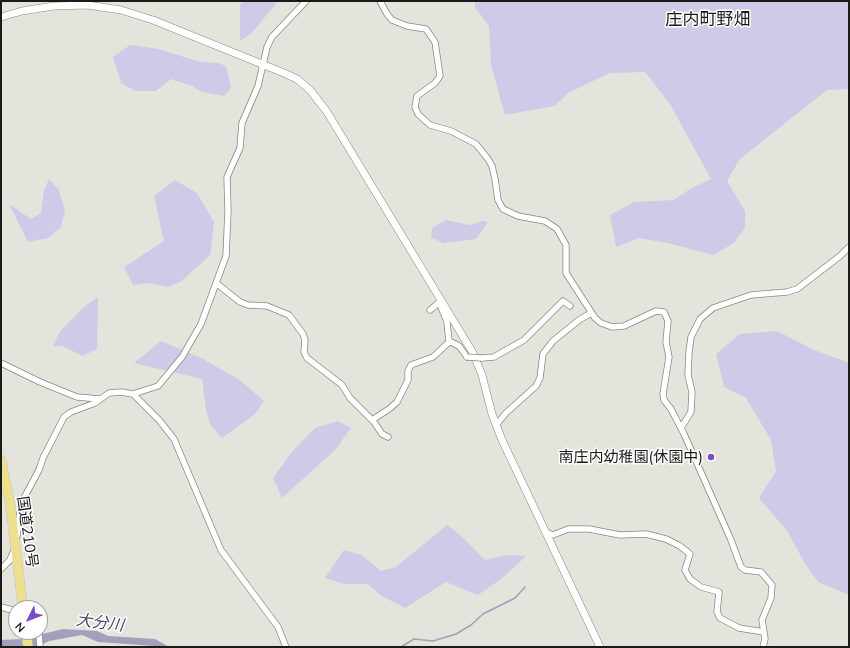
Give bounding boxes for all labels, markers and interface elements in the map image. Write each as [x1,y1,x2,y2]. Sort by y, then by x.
district label: 庄内町野畑 [666,10,750,30]
place label: 南庄内幼稚園(休園中) [558,448,703,466]
marker: 南庄内幼稚園(休園中) [706,452,716,462]
street label: 国道210号 [13,495,41,569]
north arrow [8,600,48,640]
water label: 大分川 [75,611,125,635]
text: N [12,620,28,635]

